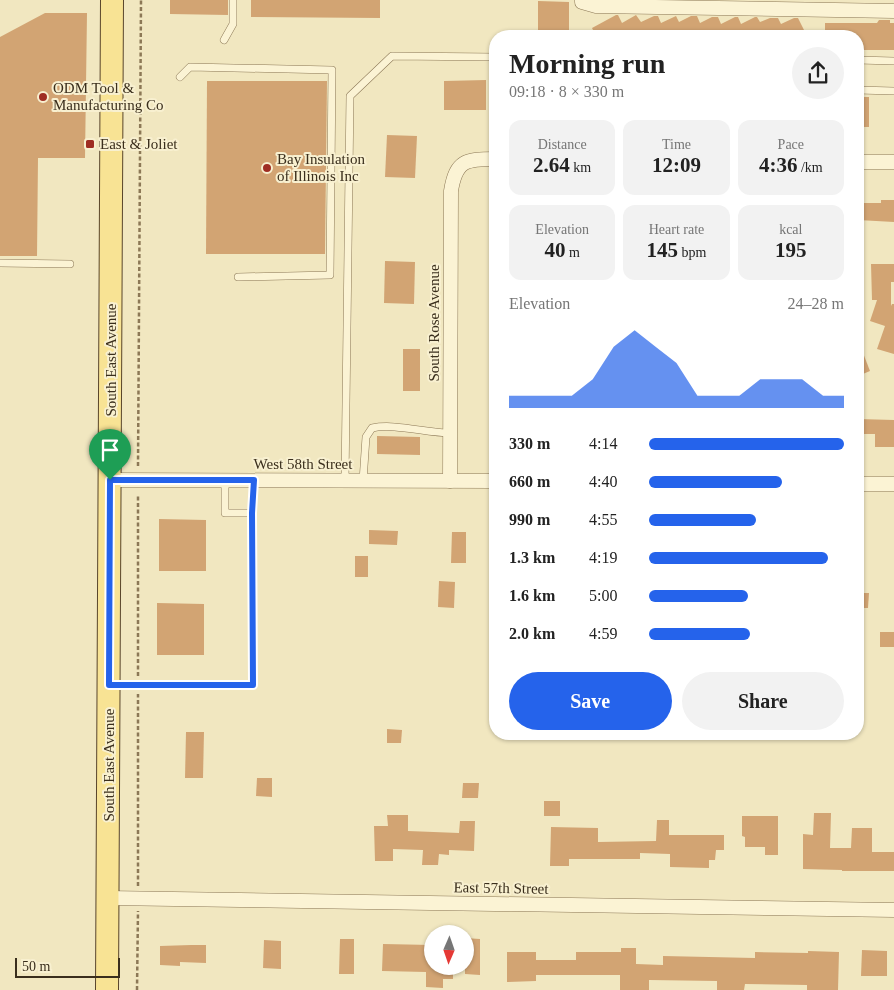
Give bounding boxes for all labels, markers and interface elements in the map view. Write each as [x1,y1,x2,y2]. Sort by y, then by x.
button: share [792,47,844,99]
text: Morning run [509,48,665,79]
place label: ODM Tool & Manufacturing Co [53,80,163,113]
text: 09:18 · 8 × 330 m [509,83,624,100]
marker: ODM Tool & Manufacturing Co [37,91,49,103]
place label: East & Joliet [100,136,178,152]
text: Distance [538,137,587,152]
text: Time [662,137,691,152]
text: Pace [778,137,804,152]
marker: East & Joliet [84,138,96,150]
place label: Bay Insulation of Illinois Inc [277,151,365,184]
text: 2.64 [533,153,570,177]
text: 12:09 [652,153,701,177]
text: 4:36 [759,153,797,177]
text: km [570,160,591,175]
text: /km [797,160,823,175]
marker: Bay Insulation of Illinois Inc [261,162,273,174]
text: Elevation [535,222,589,237]
text: Heart rate [649,222,704,237]
text: kcal [779,222,802,237]
text: 40 [544,238,565,262]
text: 145 [647,238,678,262]
text: 195 [775,238,807,262]
text: m [565,245,580,260]
text: bpm [678,245,706,260]
street label: South Rose Avenue [426,264,442,382]
text: Elevation [509,295,570,312]
text: 24–28 m [788,295,844,312]
street label: South East Avenue [103,303,119,417]
pin [89,429,131,480]
text: 330 m [509,435,550,452]
text: 4:14 [589,435,617,452]
icon: arrive [96,436,124,464]
street label: West 58th Street [254,456,353,472]
text: 660 m [509,473,550,490]
text: 4:40 [589,473,617,490]
text: 990 m [509,511,550,528]
text: 4:55 [589,511,617,528]
text: 1.3 km [509,549,555,566]
text: 4:19 [589,549,617,566]
text: 1.6 km [509,587,555,604]
text: 5:00 [589,587,617,604]
text: 2.0 km [509,625,555,642]
text: 4:59 [589,625,617,642]
button: Save [509,672,672,730]
button: Share [682,672,844,730]
street label: South East Avenue [101,708,117,822]
street label: East 57th Street [453,879,549,897]
north arrow [424,925,474,975]
map controls [424,925,474,975]
scale bar [15,955,120,978]
text: 50 m [22,959,50,974]

